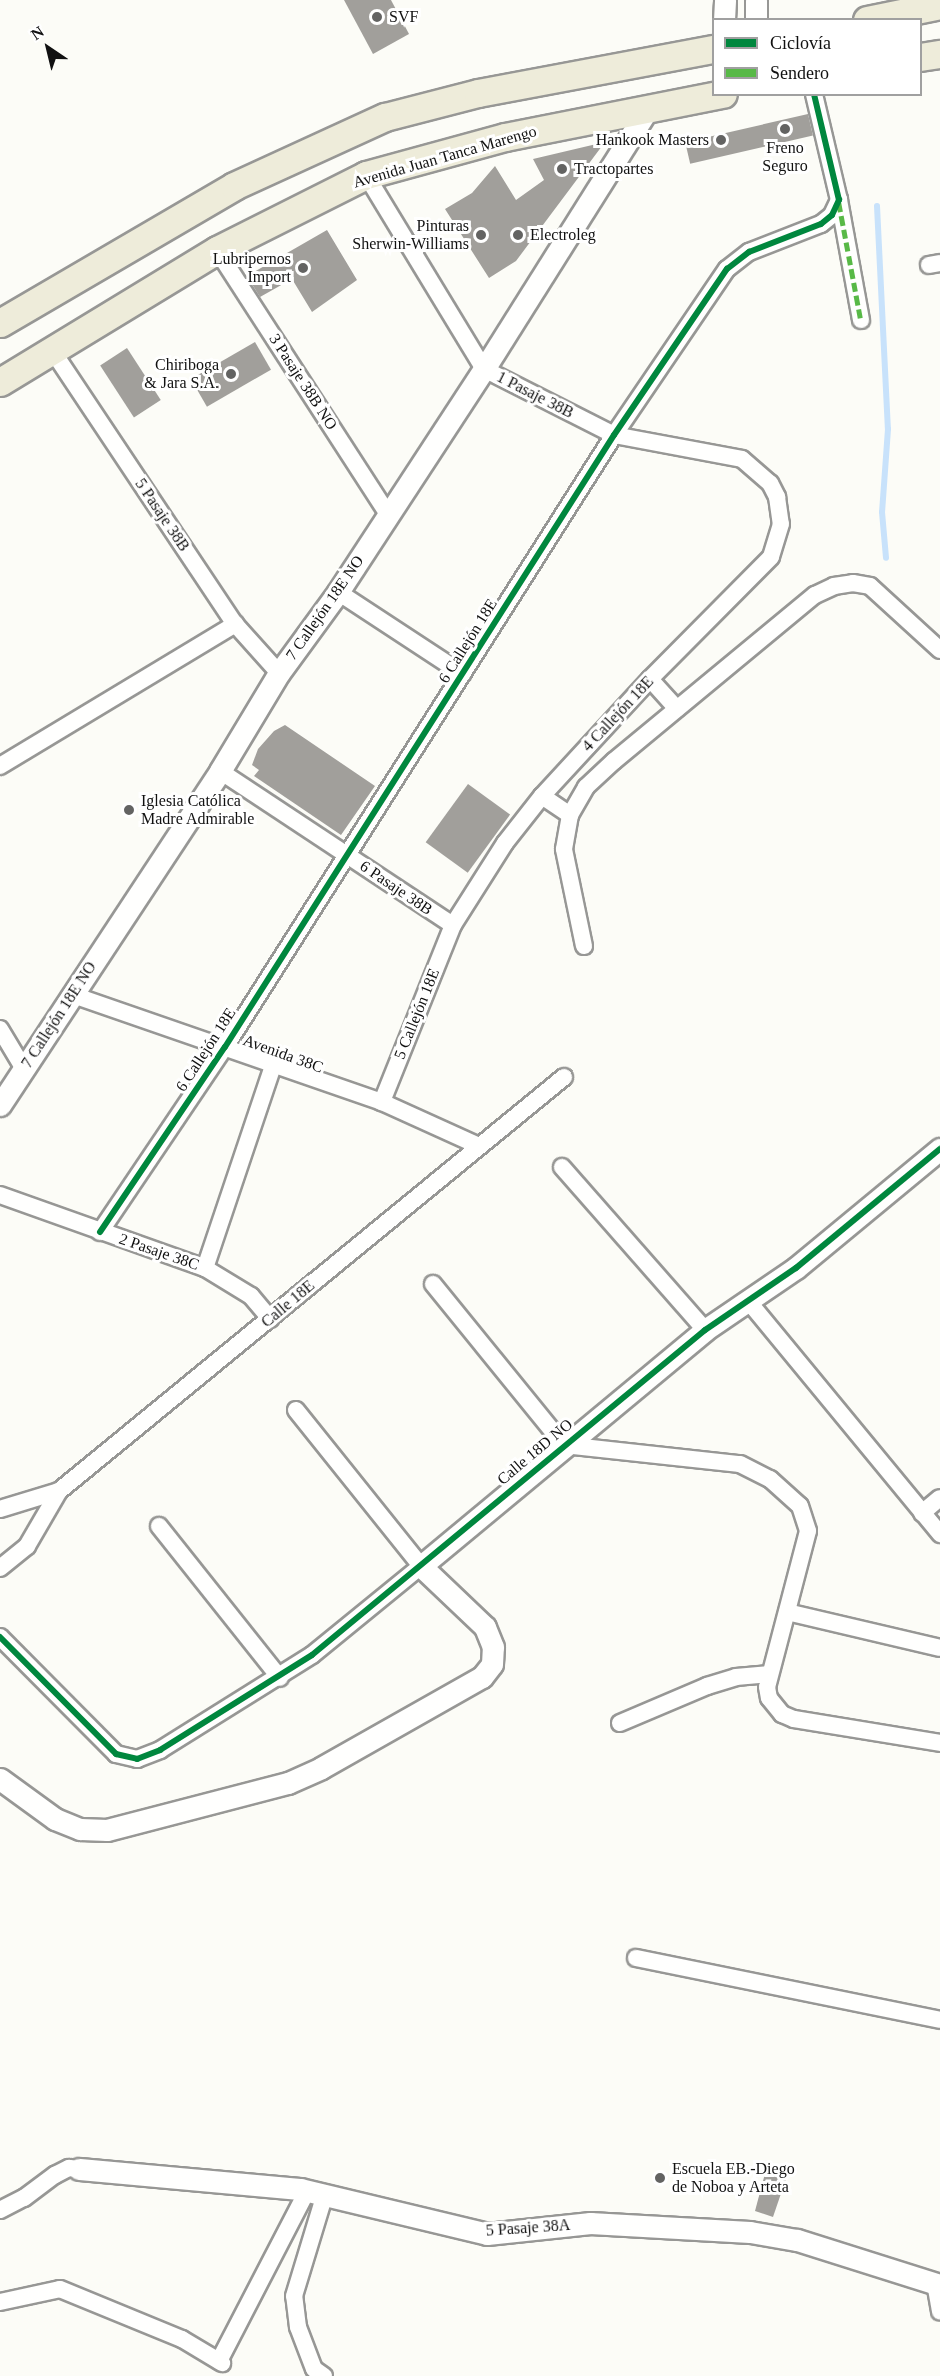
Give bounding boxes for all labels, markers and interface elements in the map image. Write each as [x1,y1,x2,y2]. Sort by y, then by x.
place label: SVF [389,7,418,27]
marker: SVF [370,10,384,24]
north arrow [18,18,78,78]
legend [712,18,922,96]
text: N [28,23,47,43]
text: Ciclovía [770,33,831,53]
text: Sendero [770,63,829,83]
street label: Avenida Juan Tanca Marengo [351,122,539,192]
marker: Freno Seguro [778,122,792,136]
place label: Hankook Masters [596,130,709,150]
marker: Hankook Masters [714,133,728,147]
place label: Freno Seguro [762,138,808,176]
place label: Tractopartes [574,159,653,179]
marker: Tractopartes [555,162,569,176]
place label: Pinturas Sherwin-Williams [352,216,469,254]
place label: Electroleg [530,225,596,245]
marker: Pinturas Sherwin-Williams [474,228,488,242]
marker: Electroleg [511,228,525,242]
place label: Lubripernos Import [213,249,291,287]
marker: Lubripernos Import [296,261,310,275]
street label: 3 Pasaje 38B NO [265,330,341,434]
place label: Chiriboga & Jara S.A. [144,355,219,393]
marker: Chiriboga & Jara S.A. [224,367,238,381]
street label: 1 Pasaje 38B [493,367,577,423]
street label: 5 Pasaje 38B [131,475,193,555]
street label: 7 Callejón 18E NO [282,552,368,664]
street label: 6 Callejón 18E [434,595,502,687]
street label: 4 Callejón 18E [578,672,658,756]
place label: Iglesia Católica Madre Admirable [141,791,255,829]
marker: Iglesia Católica Madre Admirable [122,803,136,817]
street label: 6 Pasaje 38B [356,857,436,919]
street label: 7 Callejón 18E NO [17,958,101,1072]
street label: 5 Callejón 18E [390,966,444,1062]
street label: 6 Callejón 18E [172,1005,240,1095]
street label: Avenida 38C [240,1031,326,1077]
street label: 2 Pasaje 38C [116,1229,202,1275]
street label: Calle 18E [257,1276,319,1332]
street label: Calle 18D NO [493,1415,577,1489]
place label: Escuela EB.-Diego de Noboa y Arteta [672,2159,795,2197]
marker: Escuela EB.-Diego de Noboa y Arteta [653,2171,667,2185]
street label: 5 Pasaje 38A [485,2215,571,2241]

